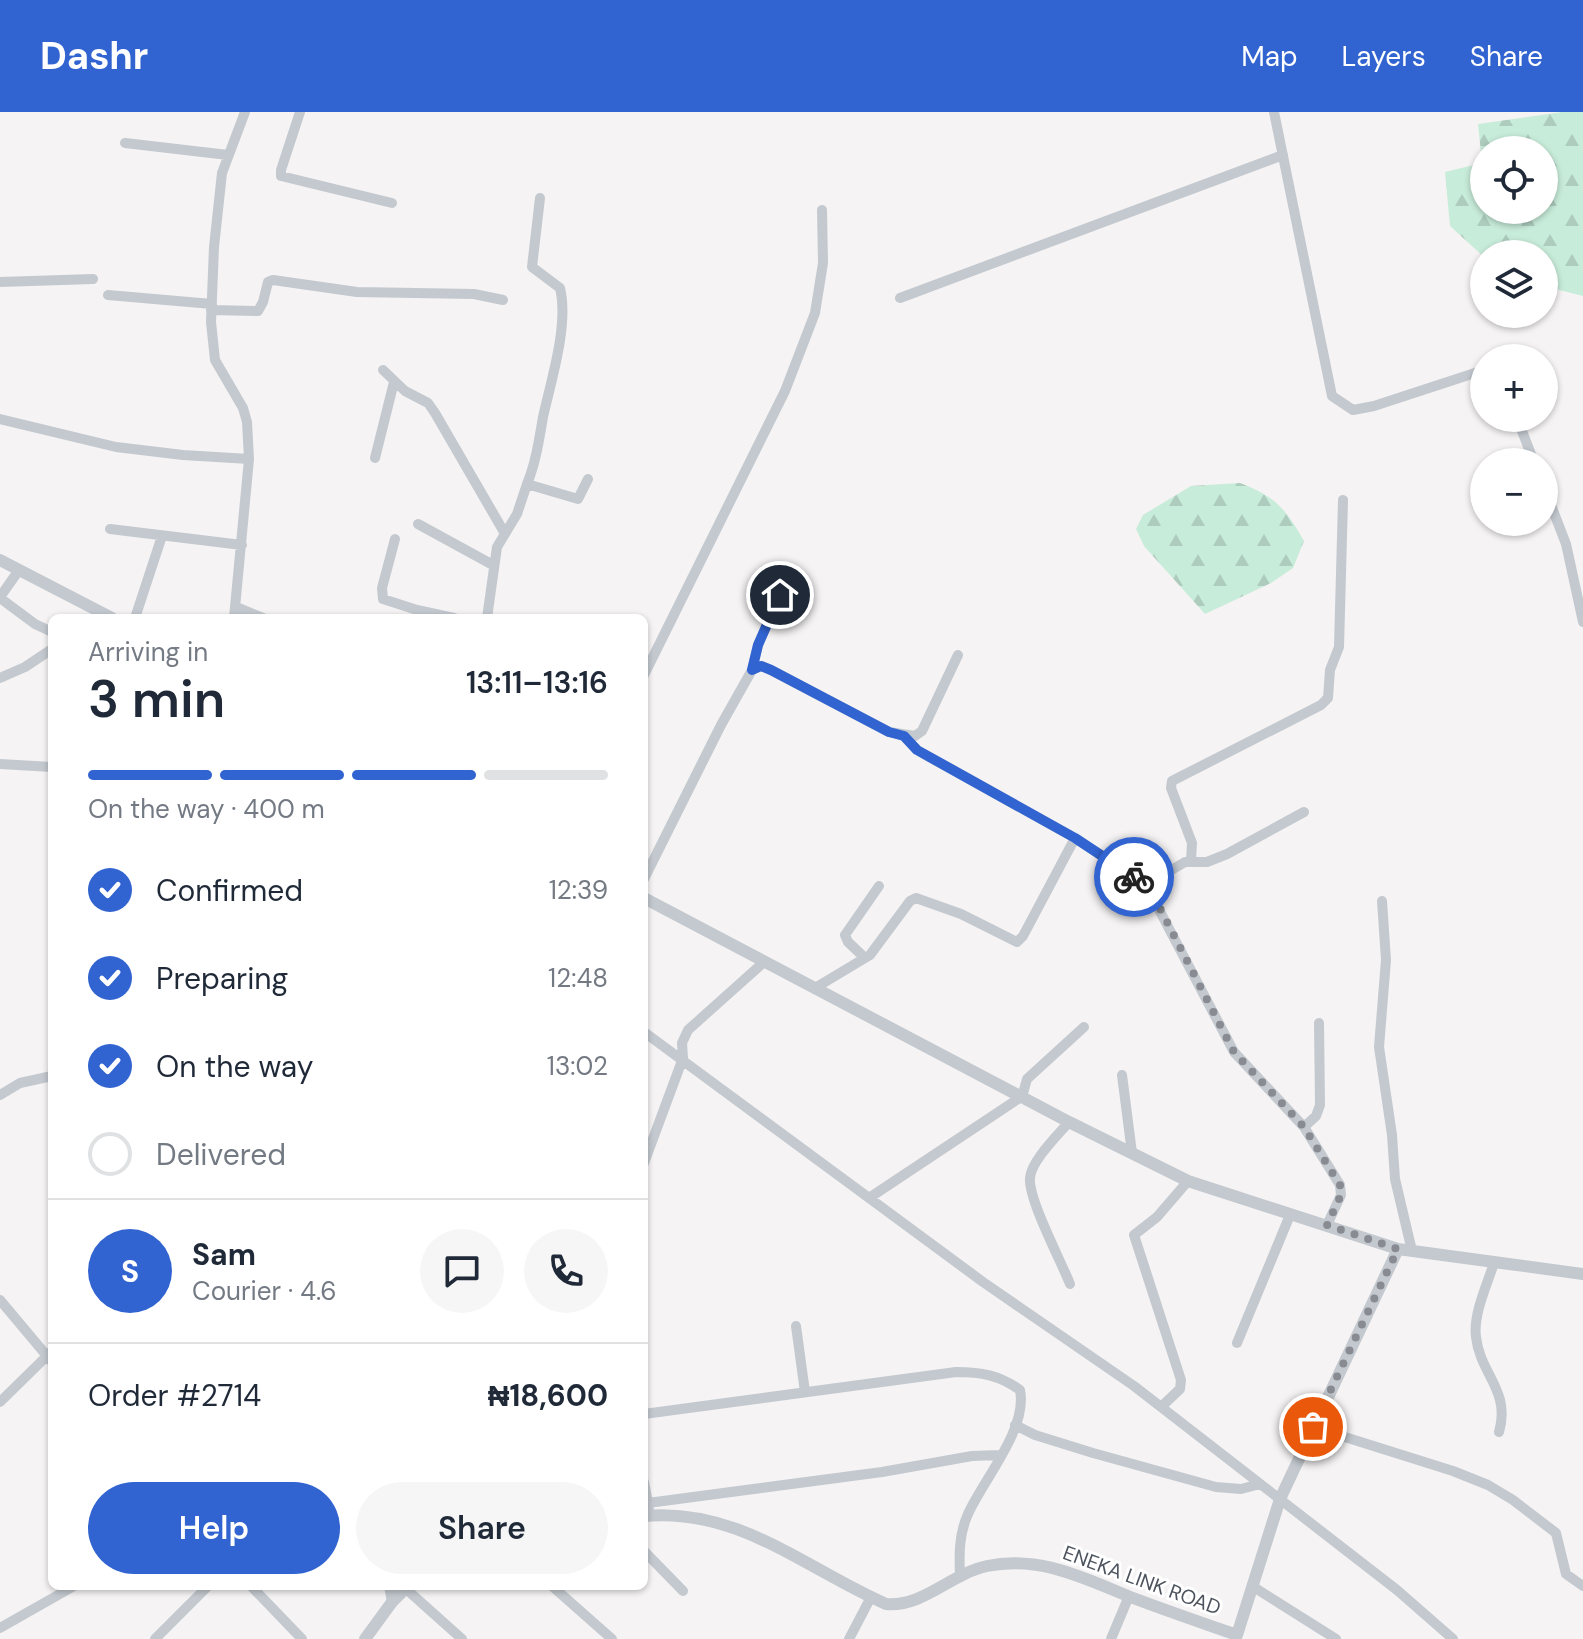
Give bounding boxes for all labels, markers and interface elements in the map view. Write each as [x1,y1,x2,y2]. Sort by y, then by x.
text: Dashr [40,31,148,81]
text: Map [1241,38,1298,75]
text: Layers [1342,38,1426,75]
text: Share [1470,38,1543,75]
map controls [1470,136,1558,536]
button: locate [1470,136,1558,224]
button: layers [1470,240,1558,328]
button: + [1470,344,1558,432]
button: − [1470,448,1558,536]
pin [746,561,814,629]
icon: home [758,573,802,617]
text: Arriving in [88,635,208,669]
text: 13:11–13:16 [466,663,608,702]
text: 3 min [88,665,225,733]
text: On the way · 400 m [88,792,325,826]
courier [1094,837,1174,917]
icon: bike [1112,855,1156,899]
icon: check [88,868,132,912]
text: Confirmed [156,871,303,910]
text: 12:39 [549,873,608,907]
icon: check [88,956,132,1000]
text: Preparing [156,959,288,998]
text: 12:48 [548,961,608,995]
icon: check [88,1044,132,1088]
text: On the way [156,1047,313,1086]
text: 13:02 [547,1049,608,1083]
text: Delivered [156,1135,286,1174]
button: chat [420,1229,504,1313]
button: phone [524,1229,608,1313]
text: Sam [192,1235,256,1274]
text: S [121,1252,139,1291]
text: Courier · 4.6 [192,1274,337,1308]
text: Order #2714 [88,1376,261,1415]
text: ₦18,600 [488,1376,608,1415]
pin [1279,1393,1347,1461]
icon: bag [1291,1405,1335,1449]
button: Help [88,1482,340,1574]
button: Share [356,1482,608,1574]
street label: ENEKA LINK ROAD [1059,1539,1225,1621]

